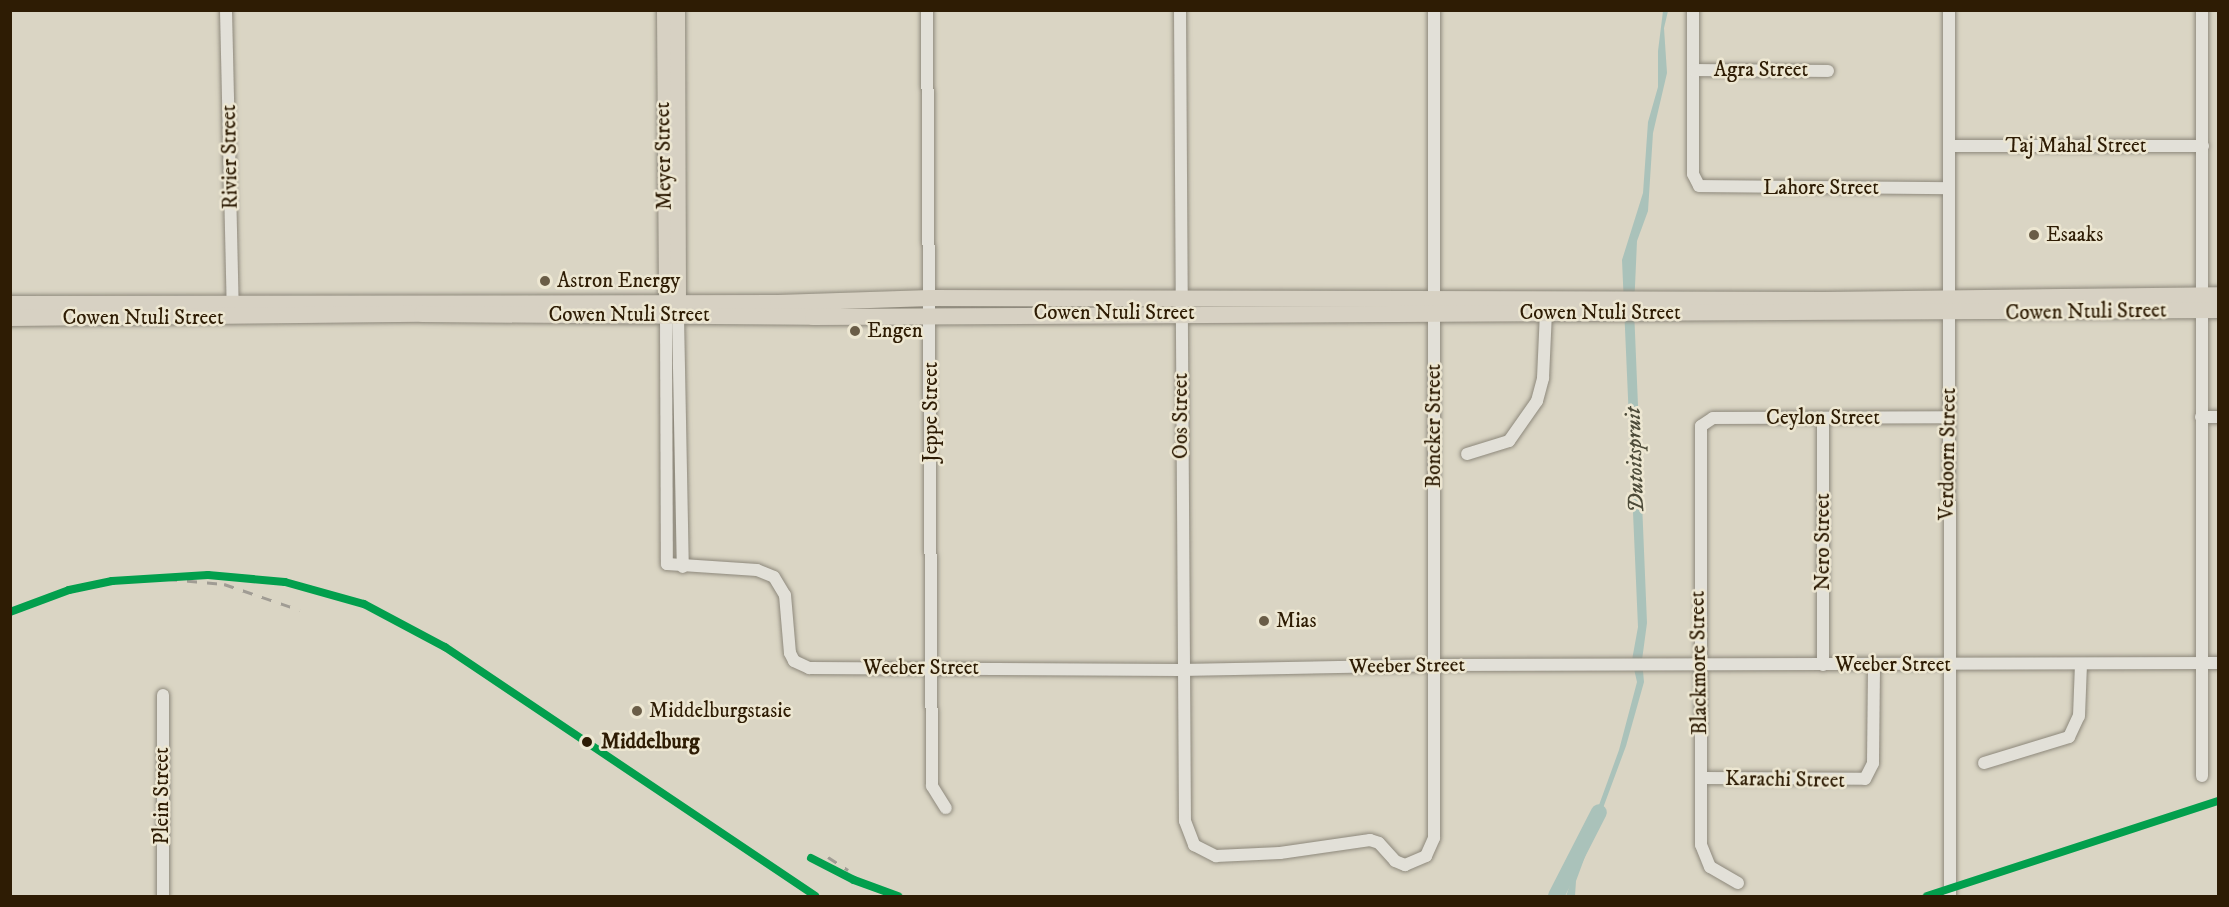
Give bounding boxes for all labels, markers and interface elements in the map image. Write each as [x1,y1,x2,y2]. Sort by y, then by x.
street label: Agra Street [1714,57,1808,83]
street label: Meyer Street [650,102,678,210]
street label: Rivier Street [216,104,244,210]
street label: Taj Mahal Street [2005,133,2147,159]
street label: Lahore Street [1763,175,1879,201]
place label: Esaaks [2046,222,2103,248]
marker: Esaaks [2027,228,2041,242]
place label: Astron Energy [557,268,680,294]
marker: Astron Energy [538,274,552,288]
street label: Cowen Ntuli Street [2005,298,2167,326]
street label: Cowen Ntuli Street [1033,300,1195,326]
street label: Cowen Ntuli Street [1519,300,1681,326]
street label: Cowen Ntuli Street [548,302,710,328]
street label: Cowen Ntuli Street [62,305,224,331]
place label: Engen [867,318,923,344]
marker: Engen [848,324,862,338]
street label: Jeppe Street [918,362,944,462]
street label: Boncker Street [1421,364,1447,488]
street label: Oos Street [1168,373,1194,459]
street label: Verdoorn Street [1934,388,1962,520]
street label: Ceylon Street [1766,405,1880,431]
water label: Dutoitspruit [1620,407,1650,513]
street label: Nero Street [1810,493,1836,591]
street label: Blackmore Street [1685,591,1713,735]
place label: Mias [1276,608,1317,634]
marker: Mias [1257,614,1271,628]
street label: Weeber Street [1349,652,1465,680]
street label: Weeber Street [1835,652,1951,678]
street label: Weeber Street [863,655,979,681]
place label: Middelburgstasie [649,698,791,724]
marker: Middelburgstasie [630,704,644,718]
place label: Middelburg [601,729,700,755]
marker: Middelburg [578,733,596,751]
street label: Plein Street [149,747,175,845]
street label: Karachi Street [1725,766,1845,794]

